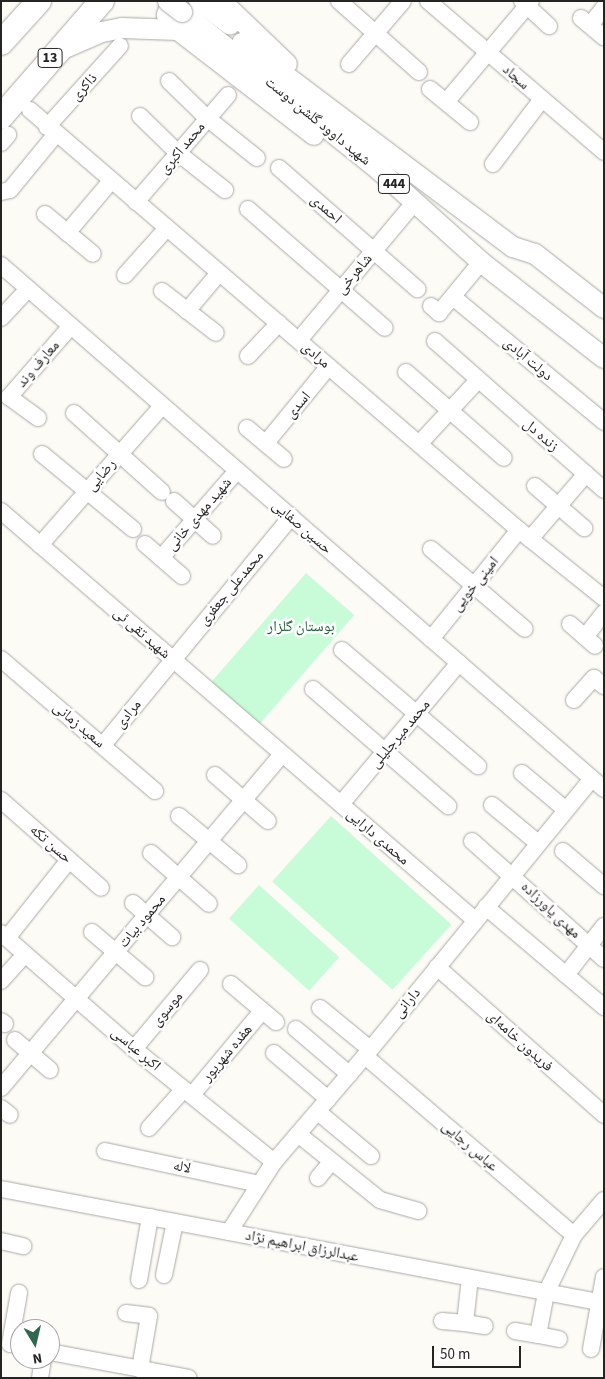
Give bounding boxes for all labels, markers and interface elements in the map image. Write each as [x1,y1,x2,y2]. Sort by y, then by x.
road number: 13 [38,46,62,70]
street label: سجاد [499,60,533,94]
street label: ذاکری [67,69,101,105]
street label: شهید داوود گلشن دوست [261,73,375,169]
street label: محمد اکبری [155,118,209,178]
road number: 444 [378,172,410,195]
street label: احمدی [307,191,345,227]
street label: شاهرخی [332,250,376,298]
street label: دولت آبادی [500,333,556,385]
street label: معارف وند [13,337,63,391]
street label: مرادی [298,338,334,372]
street label: اسدی [282,388,314,422]
street label: زنده دل [520,415,562,455]
street label: رضایی [82,455,120,495]
street label: شهید مهدی خانی [162,474,236,554]
street label: حسین صفایی [268,496,336,558]
street label: محمدعلی جعفری [195,547,267,629]
street label: امینی خویی [447,553,503,615]
street label: شهید تقی ئی [110,603,174,663]
park label: بوستان گلزار [267,618,335,636]
street label: مرادی [111,696,145,732]
street label: محمد میرجلیلی [366,696,434,772]
street label: سعید زمانی [49,698,109,752]
street label: محمدی دارایی [343,805,413,869]
street label: حسن تکه [26,821,76,867]
street label: مهدی یاورزاده [517,878,585,942]
street label: محمود بیات [114,891,170,951]
street label: دارانی [389,984,425,1022]
street label: موسوی [147,988,187,1030]
street label: فریدون خامه‌ای [483,1006,557,1076]
street label: هفده شهریور [198,1021,256,1085]
street label: اکبر عباسی [108,1023,164,1075]
street label: عباس رجایی [438,1117,502,1175]
street label: لاله [171,1156,193,1178]
street label: عبدالرزاق ابراهیم نژاد [244,1226,360,1266]
north arrow [10,1319,60,1369]
scale bar [435,1336,524,1368]
text: 50 m [440,1344,470,1365]
text: N [31,1347,43,1368]

